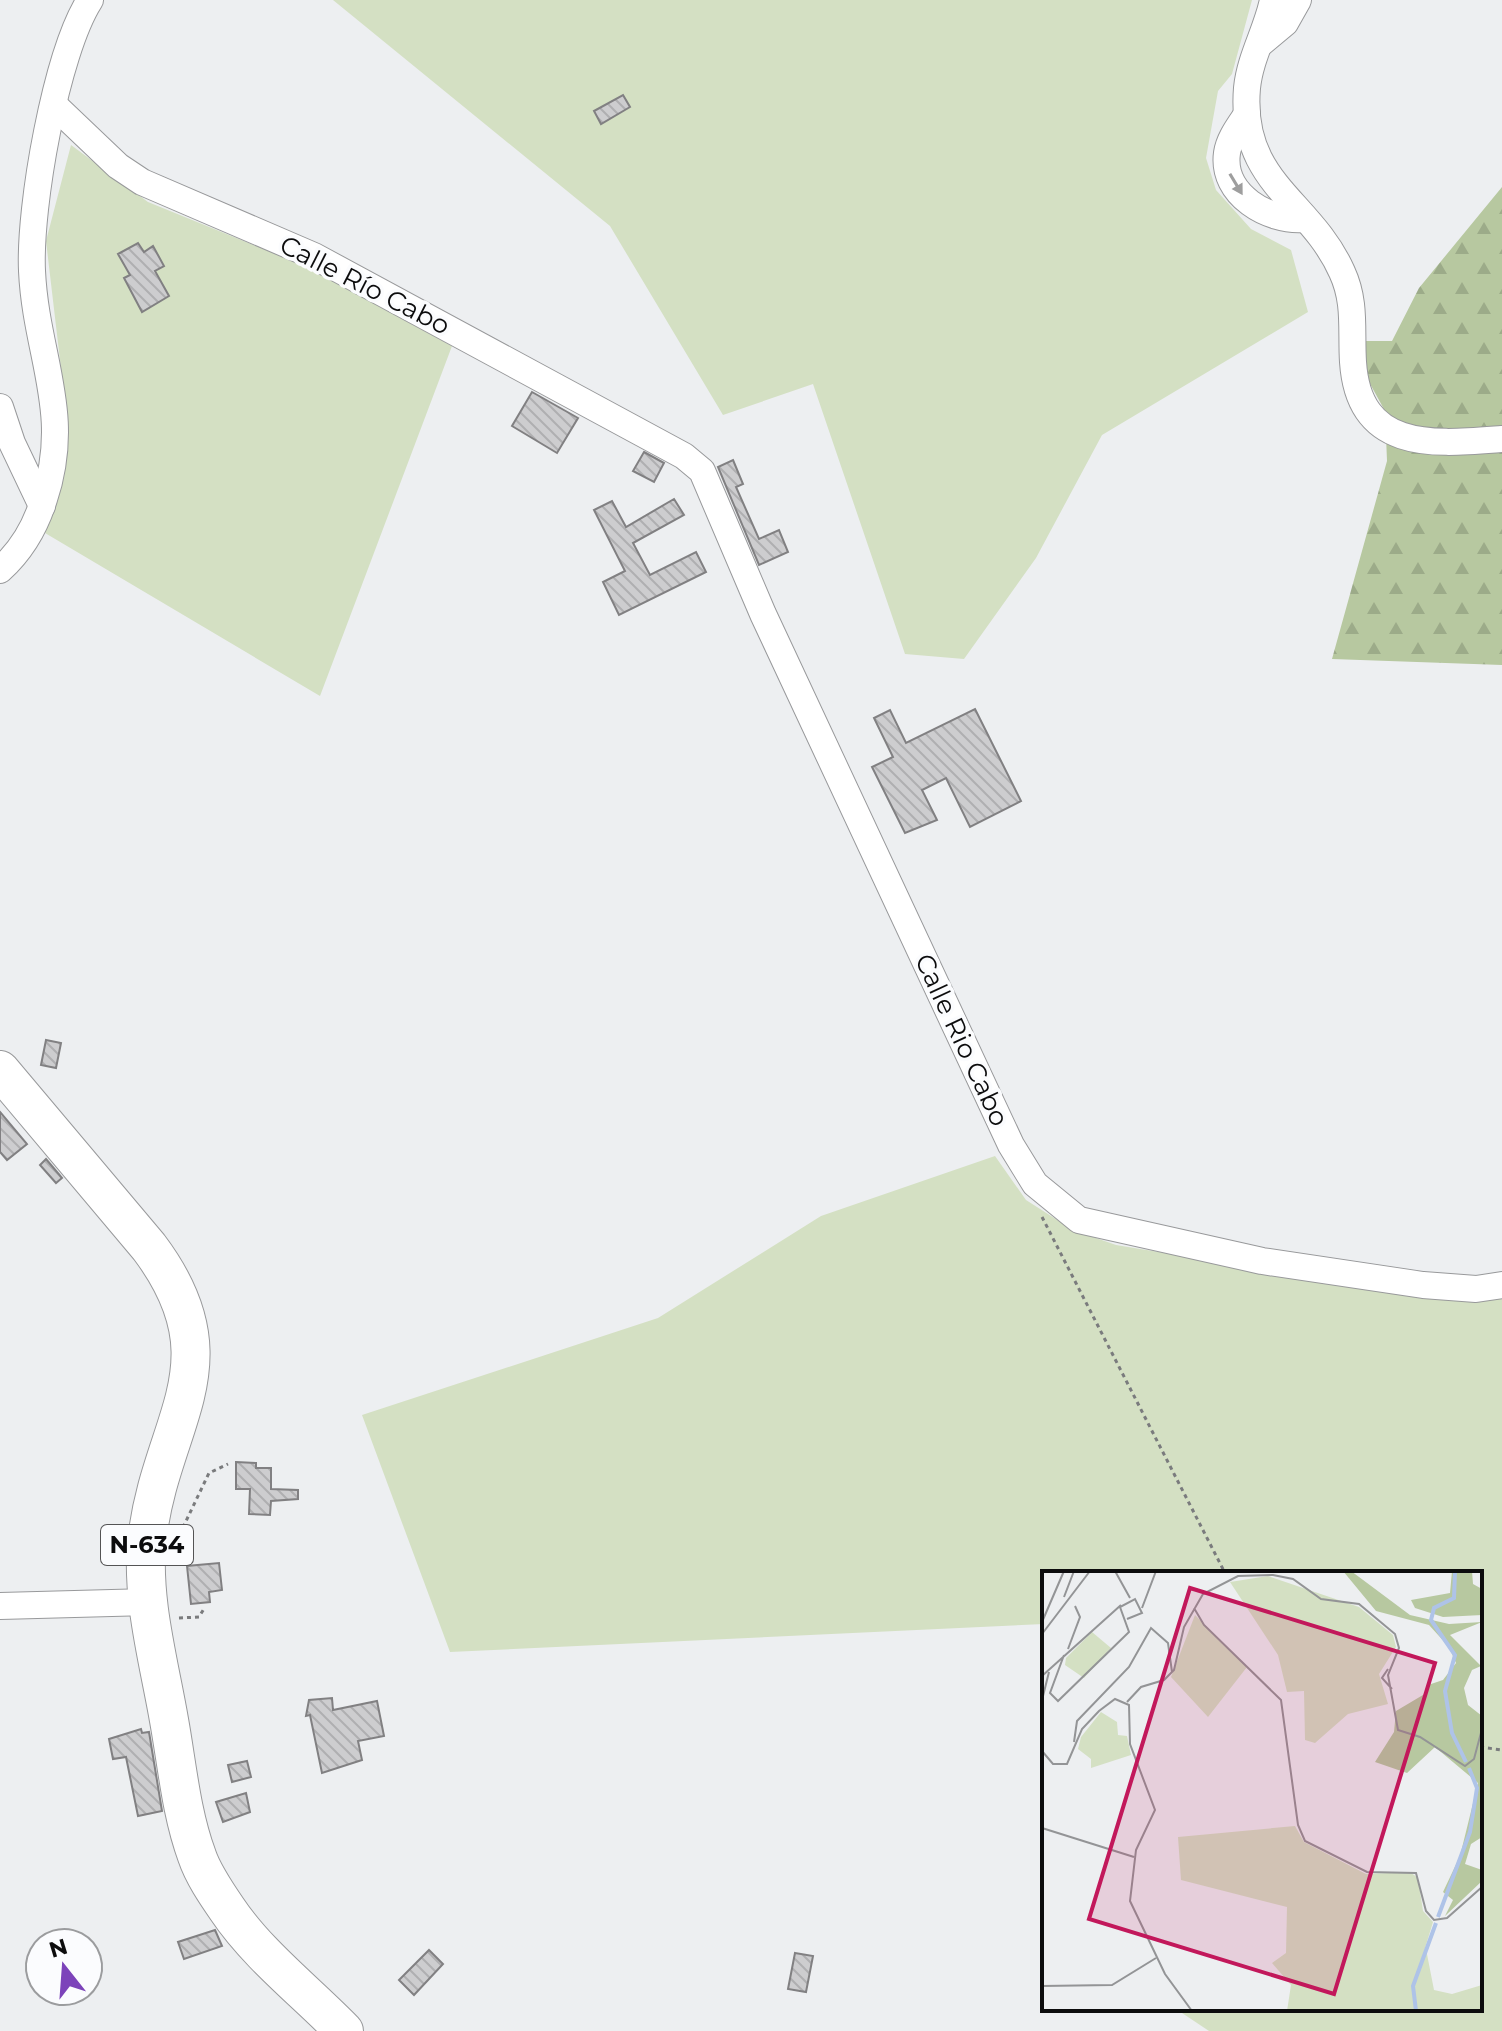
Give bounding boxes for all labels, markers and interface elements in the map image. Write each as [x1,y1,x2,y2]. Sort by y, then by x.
one-way arrow [1229,173,1243,195]
street label: Calle Río Cabo [275,228,455,342]
street label: Calle Rio Cabo [908,949,1016,1131]
road number: N-634 [101,1525,193,1565]
inset map [1042,1571,1482,2011]
north arrow [24,1927,104,2007]
text: N [46,1933,71,1964]

